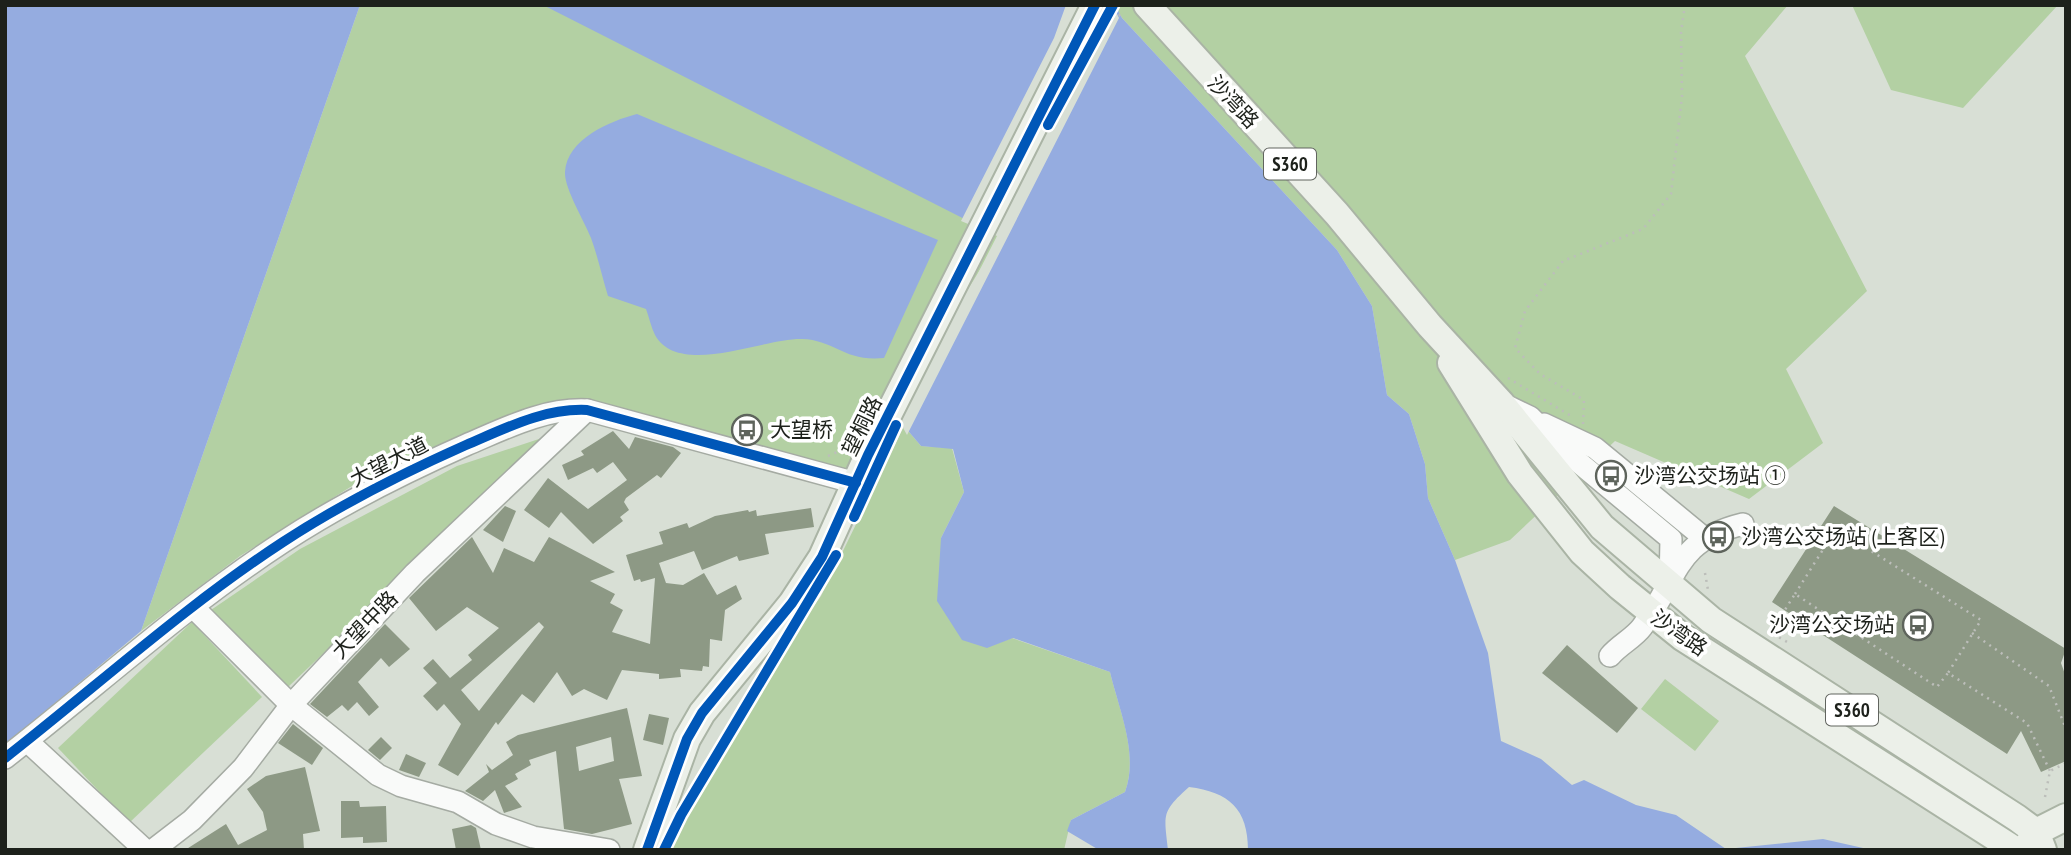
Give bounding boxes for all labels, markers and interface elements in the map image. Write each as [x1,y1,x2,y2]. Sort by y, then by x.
street label: 沙湾路 [1202,69,1265,134]
road number: S360 [1264,148,1316,180]
street label: 望桐路 [836,392,887,460]
bus stop icon: 大望桥 [730,413,764,447]
place label: 大望桥 [770,416,833,443]
street label: 大望大道 [345,430,432,493]
bus stop icon: 沙湾公交场站 ① [1594,459,1628,493]
place label: 沙湾公交场站 ① [1634,462,1785,489]
bus stop icon: 沙湾公交场站 (上客区) [1701,520,1735,554]
place label: 沙湾公交场站 (上客区) [1741,523,1944,550]
street label: 大望中路 [326,585,404,664]
street label: 沙湾路 [1646,603,1713,662]
bus stop icon: 沙湾公交场站 [1901,608,1935,642]
place label: 沙湾公交场站 [1769,611,1895,638]
road number: S360 [1826,694,1878,726]

